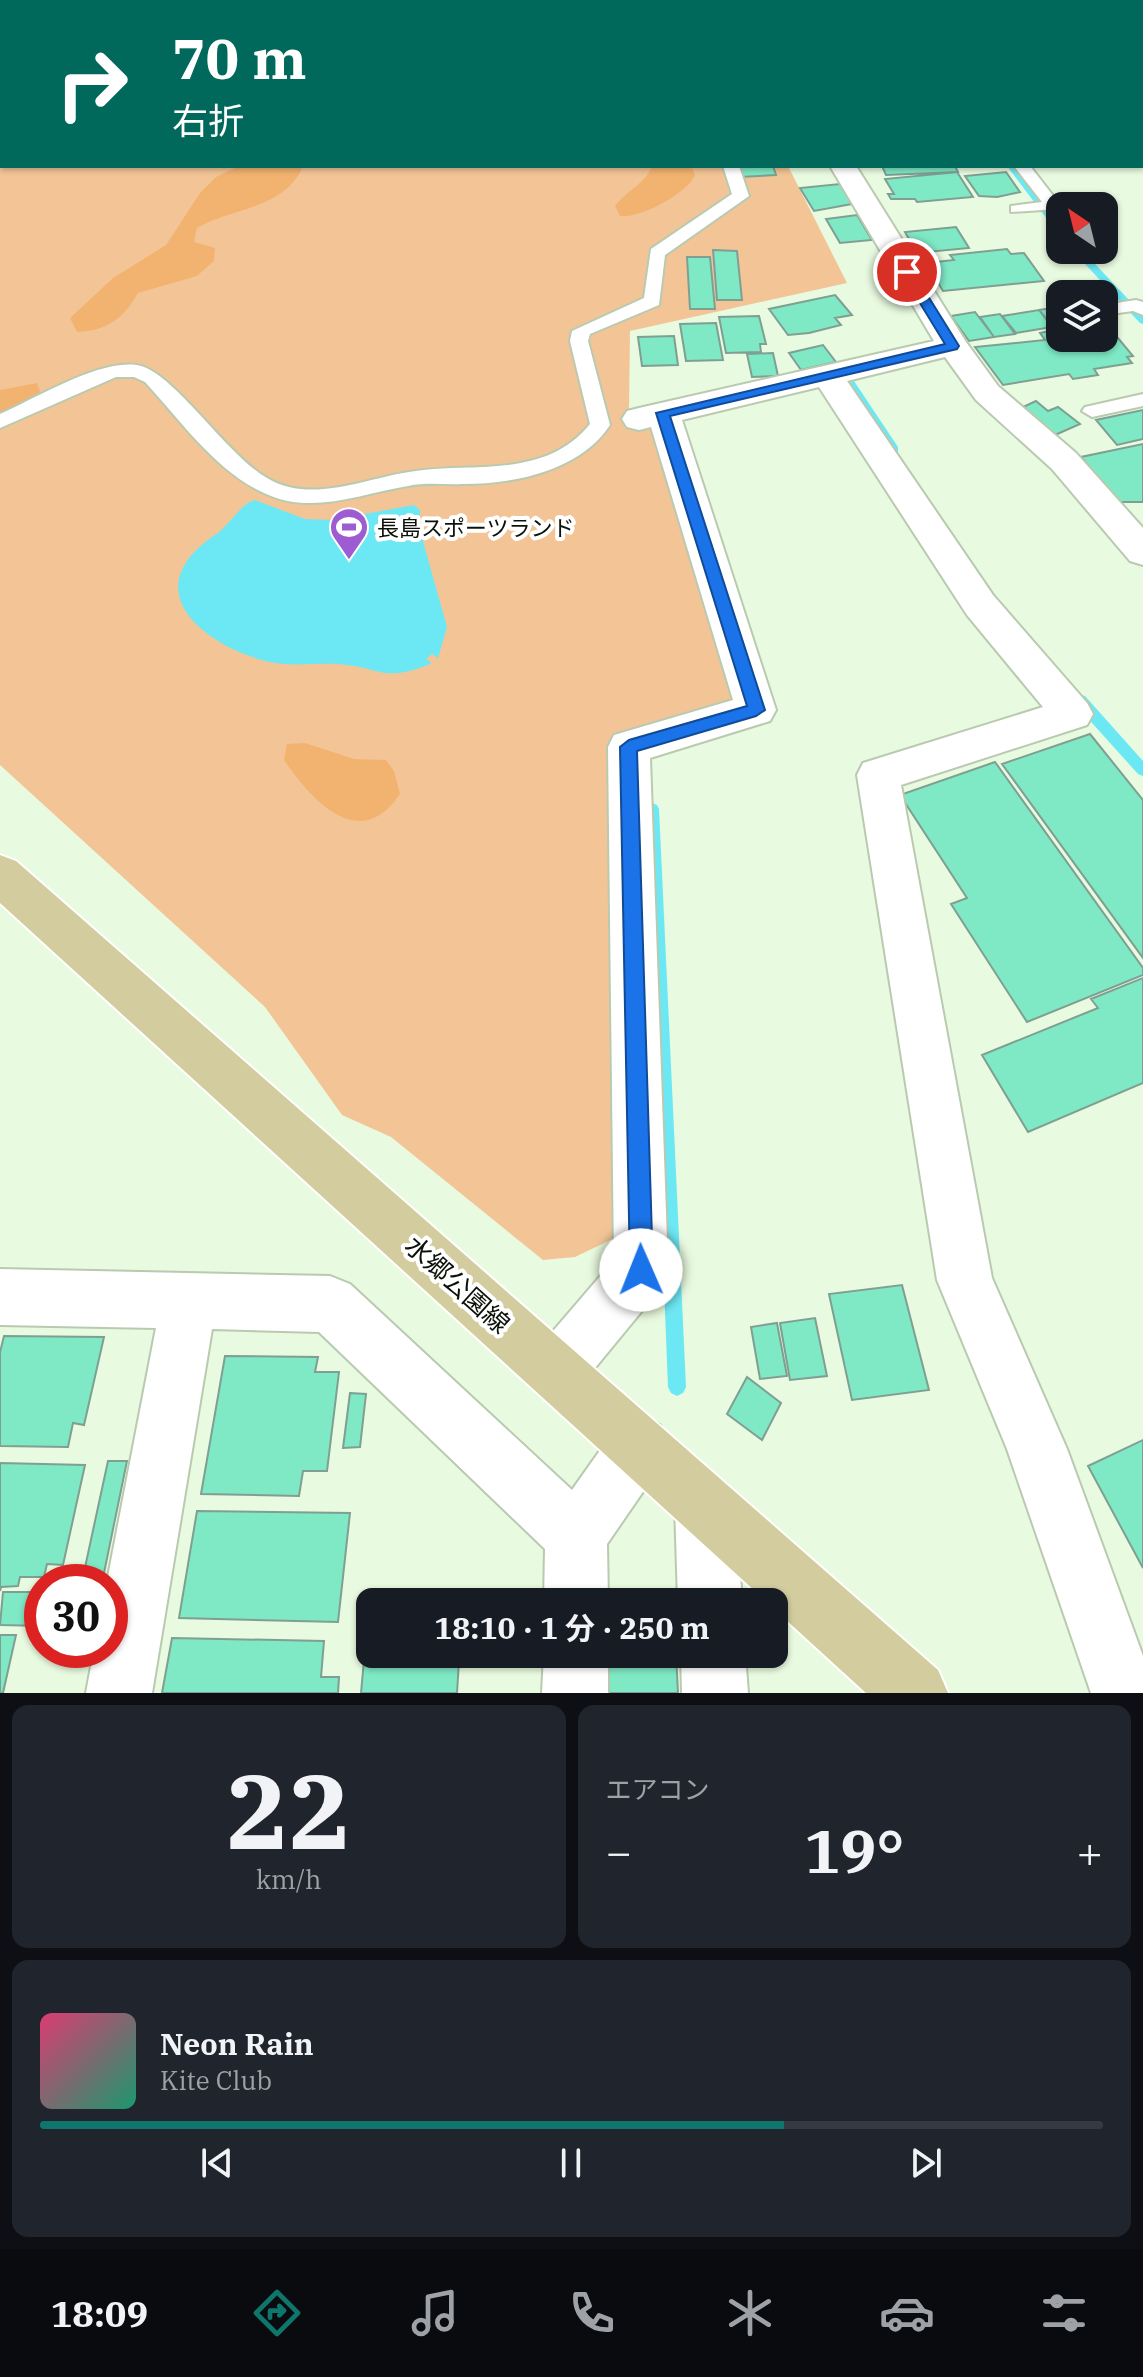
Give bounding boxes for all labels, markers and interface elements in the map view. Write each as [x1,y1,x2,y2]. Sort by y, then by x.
text: 70 m [172,22,307,94]
icon: right [40,32,144,136]
text: 右折 [172,97,244,144]
north arrow [1046,192,1118,264]
map controls [1046,192,1118,352]
pin [873,238,941,306]
icon: arrive [885,250,929,294]
button: layers [1046,280,1118,352]
sports icon: 長島スポーツランド [328,506,370,561]
place label: 長島スポーツランド [377,513,575,542]
street label: 水郷公園線 [398,1228,518,1340]
position arrow [599,1228,683,1312]
speed limit sign: 30 [24,1564,128,1668]
text: 18:10 · 1 分 · 250 m [434,1608,710,1647]
text: 22 [226,1742,351,1878]
text: エアコン [606,1772,710,1806]
text: 19° [804,1811,904,1890]
text: − [606,1823,632,1880]
text: + [1077,1823,1103,1880]
text: km/h [256,1862,322,1896]
text: Neon Rain [160,2024,314,2063]
text: Kite Club [160,2063,272,2097]
icon: previous [195,2141,239,2185]
icon: pause [549,2141,593,2185]
icon: next [904,2141,948,2185]
icon: directions [249,2285,305,2341]
icon: music [407,2285,463,2341]
icon: phone [564,2285,620,2341]
icon: climate [722,2285,778,2341]
icon: car [879,2285,935,2341]
icon: filters [1036,2285,1092,2341]
text: 18:09 [51,2290,148,2337]

